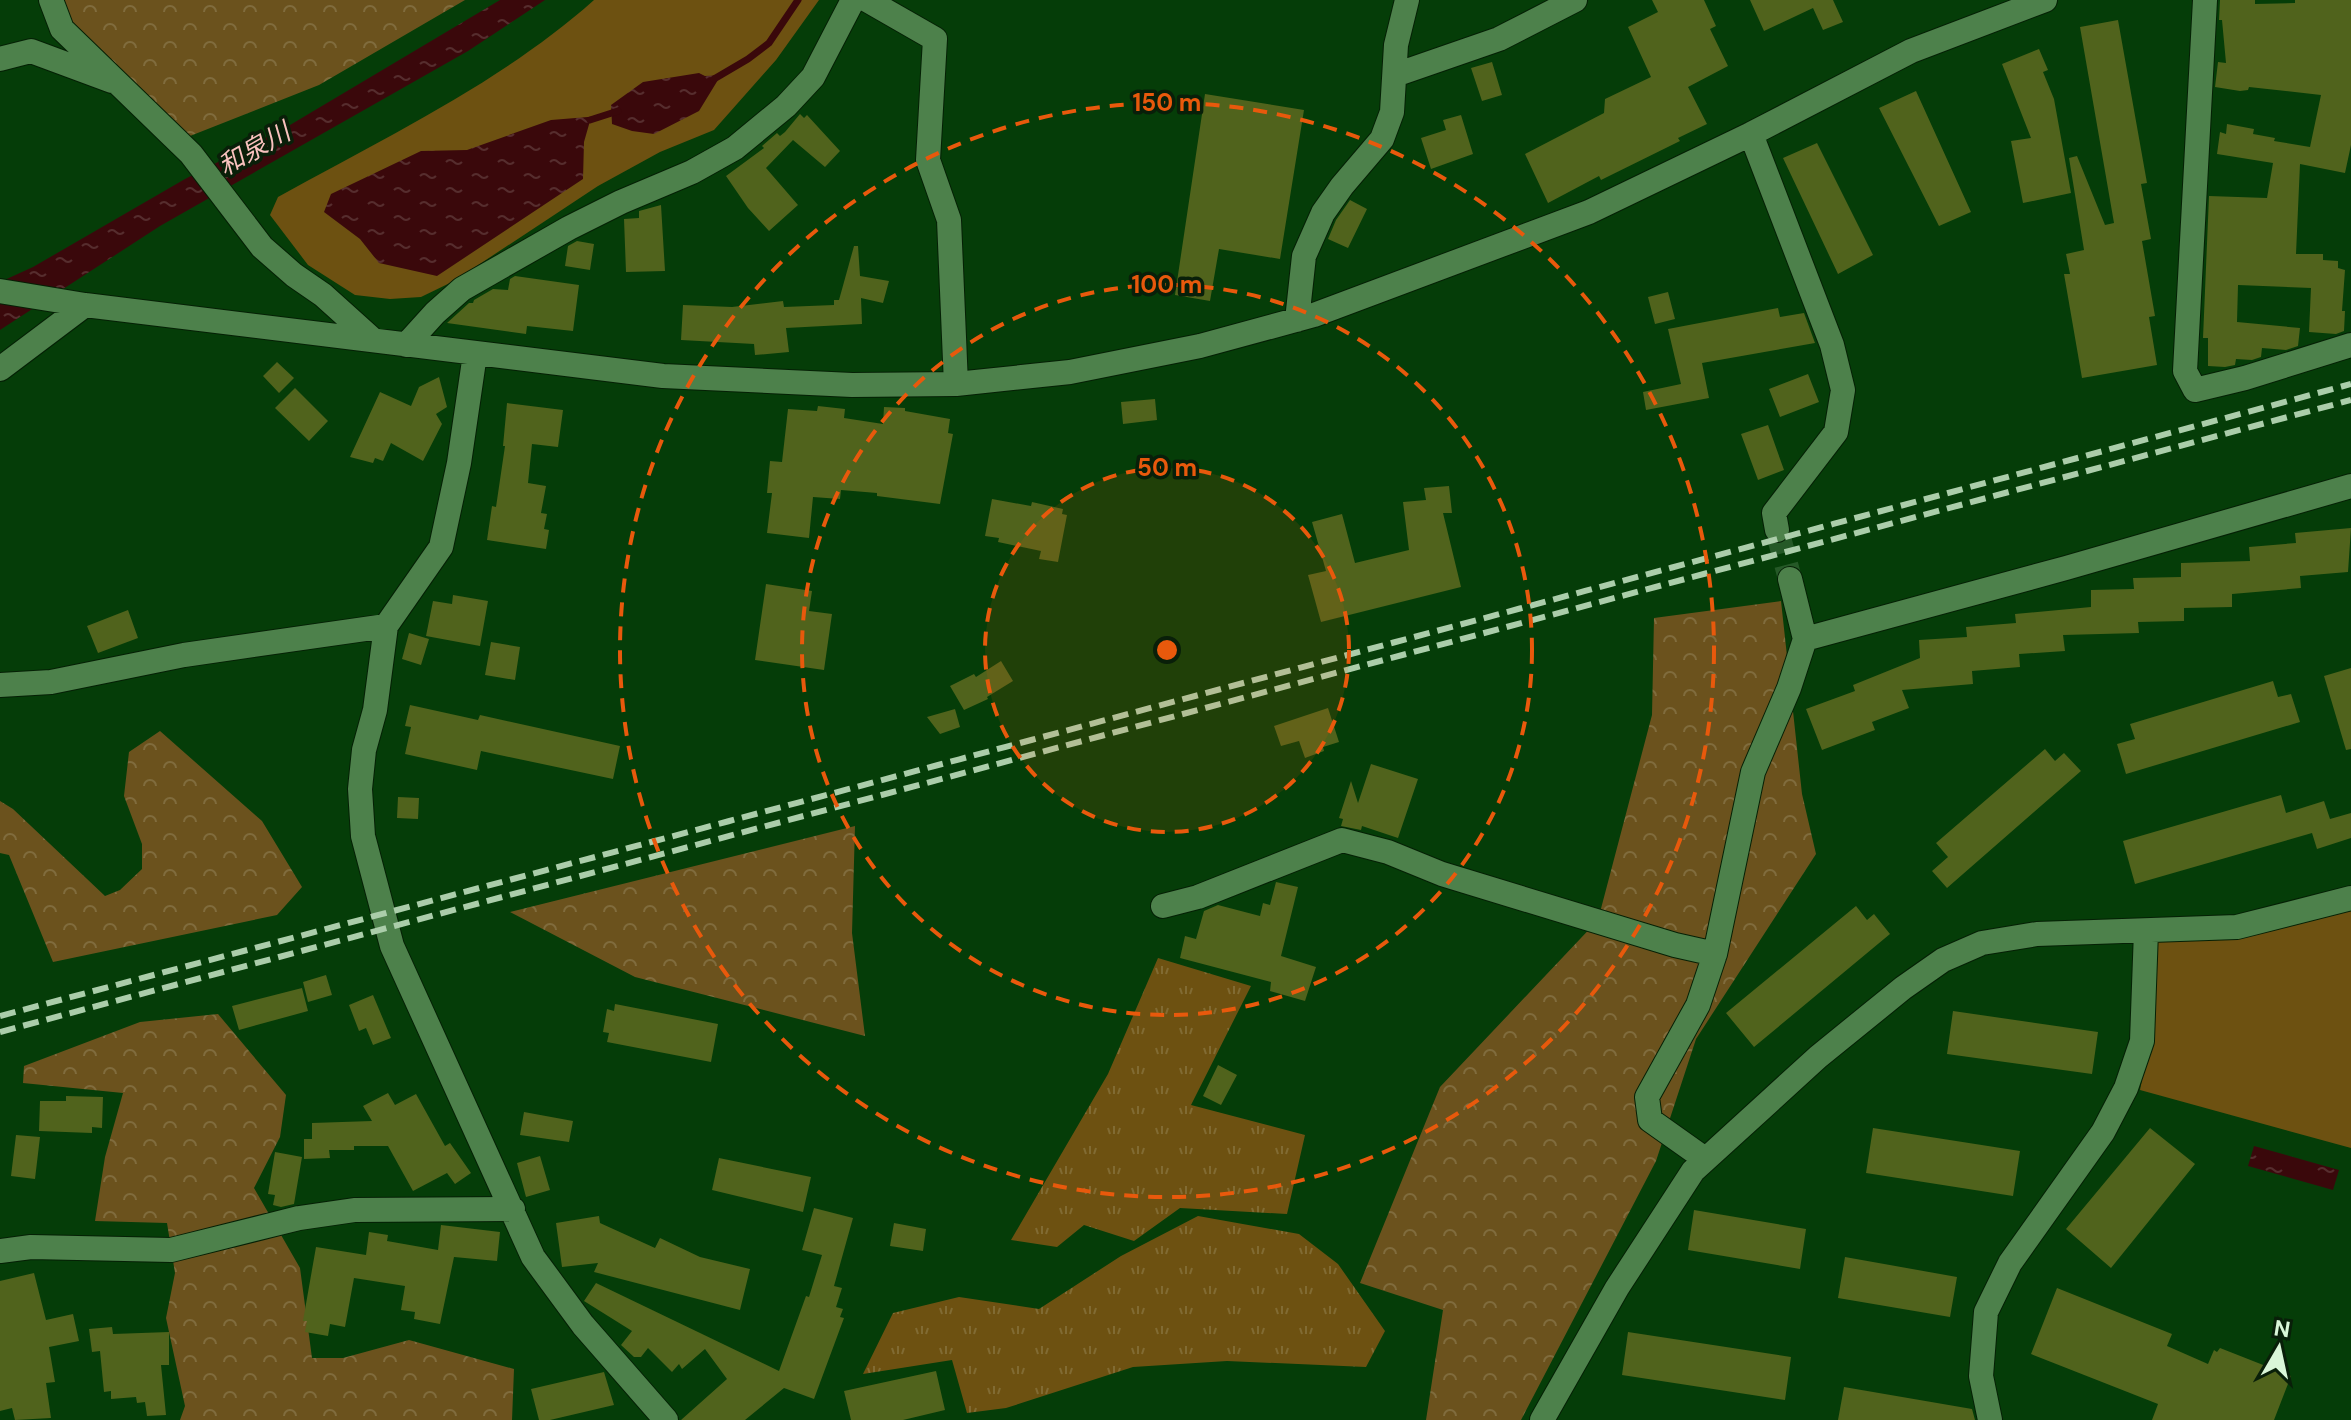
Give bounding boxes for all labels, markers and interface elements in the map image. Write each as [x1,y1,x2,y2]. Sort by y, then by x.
text: 150 m [1133,87,1201,118]
water label: 和泉川 [212,113,299,183]
text: 100 m [1132,269,1202,300]
text: 50 m [1137,452,1197,483]
centre of rings [1153,636,1181,664]
north arrow [2239,1308,2319,1388]
text: N [2272,1313,2292,1344]

